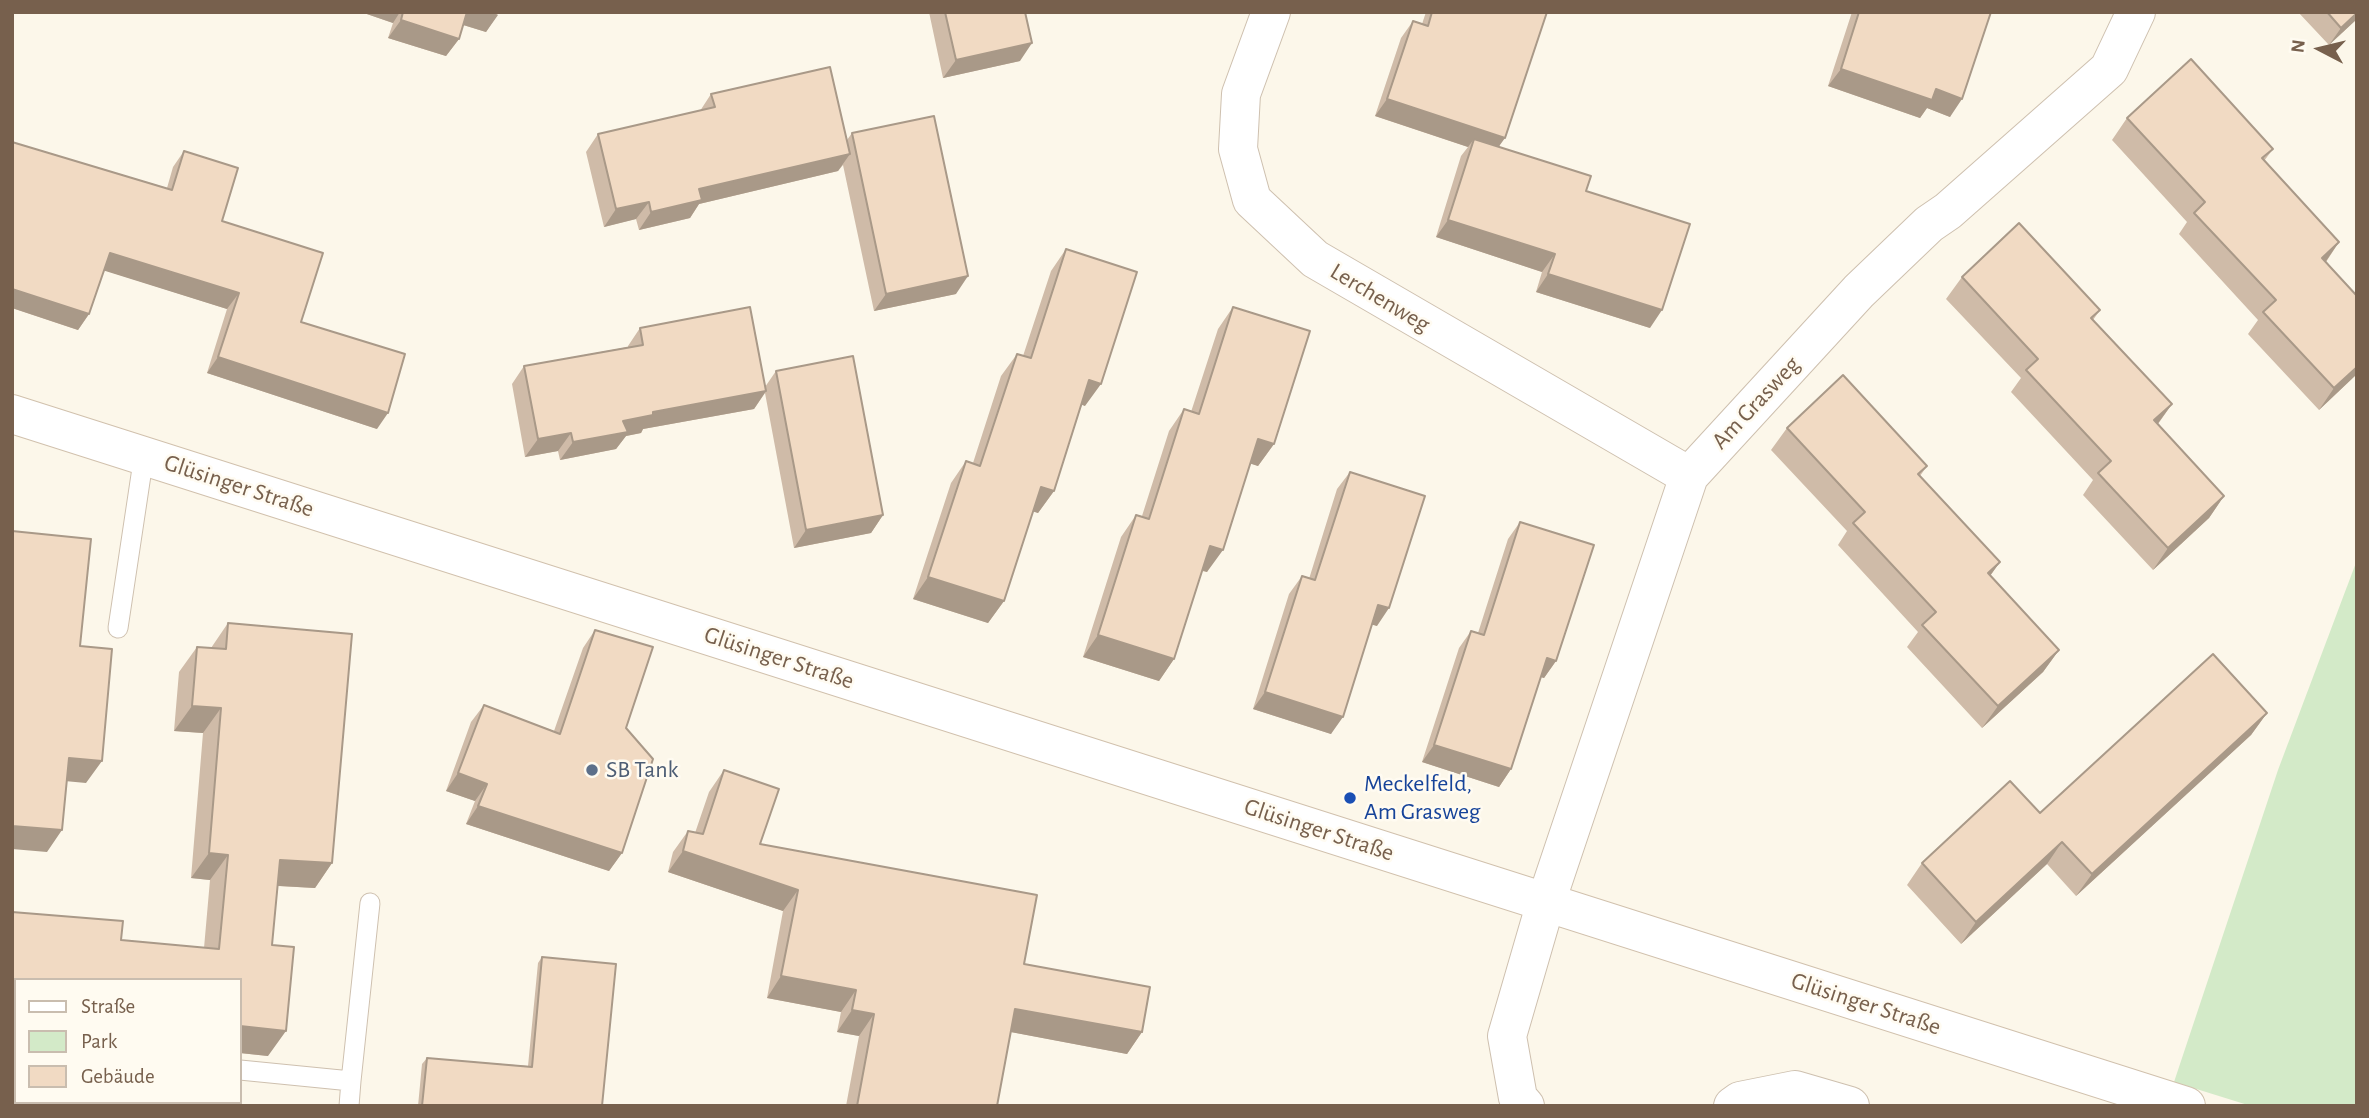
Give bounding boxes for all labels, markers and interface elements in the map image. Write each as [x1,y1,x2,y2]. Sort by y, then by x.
north arrow [2285,14,2355,84]
text: N [2288,39,2309,54]
street label: Lerchenweg [1325,257,1435,339]
street label: Am Grasweg [1706,351,1806,455]
street label: Glüsinger Straße [160,448,318,524]
street label: Glüsinger Straße [700,620,858,696]
place label: SB Tank [606,756,679,784]
marker: SB Tank [584,762,600,778]
place label: Meckelfeld, Am Grasweg [1364,770,1481,826]
marker: Meckelfeld, Am Grasweg [1342,790,1358,806]
street label: Glüsinger Straße [1240,792,1398,868]
street label: Glüsinger Straße [1787,966,1945,1042]
legend [14,978,242,1104]
text: Straße [81,996,135,1017]
text: Park [81,1031,117,1052]
text: Gebäude [81,1066,155,1087]

